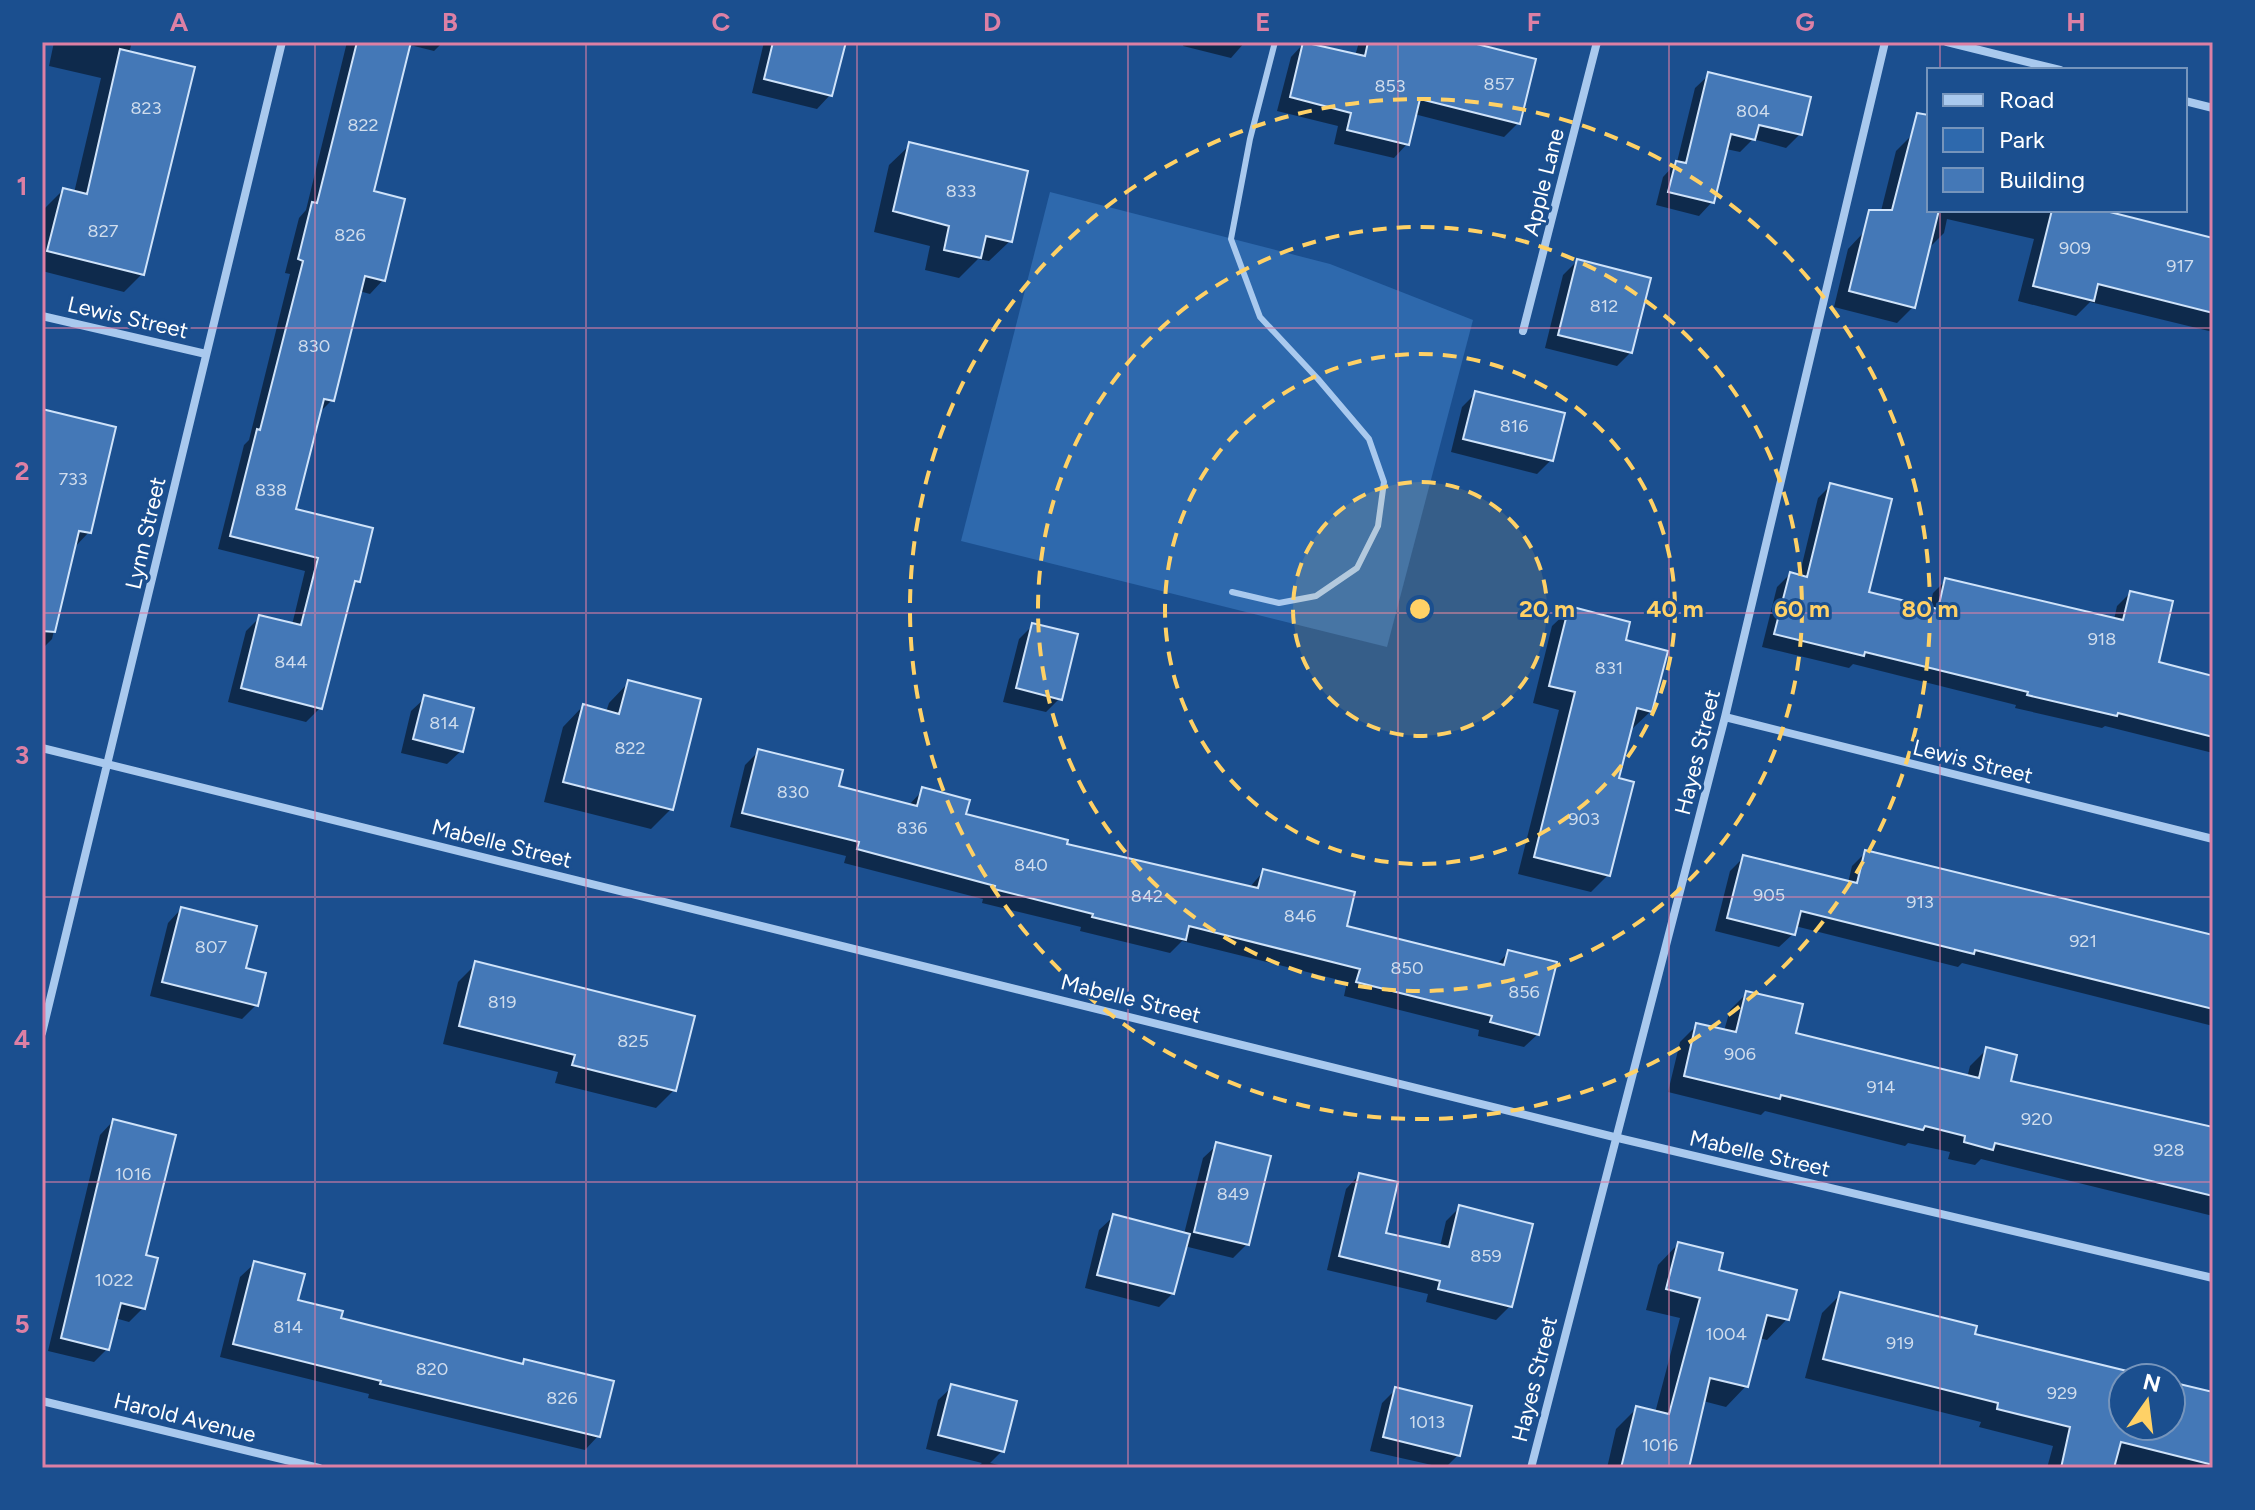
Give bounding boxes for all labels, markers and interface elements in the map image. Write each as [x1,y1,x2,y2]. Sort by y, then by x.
text: A [170,6,189,38]
text: B [442,6,458,38]
text: C [712,6,731,38]
text: D [983,6,1001,38]
text: E [1255,6,1271,38]
text: F [1527,6,1541,38]
text: G [1795,6,1815,38]
text: H [2066,6,2086,38]
legend [1927,68,2187,212]
house number: 857 [1483,73,1515,95]
house number: 853 [1374,75,1406,97]
text: Road [1999,85,2054,114]
house number: 823 [131,97,161,119]
house number: 804 [1736,100,1770,122]
house number: 822 [347,114,379,136]
street label: Apple Lane [1517,125,1570,239]
text: Park [1999,125,2045,154]
text: Building [1999,165,2085,194]
text: 1 [17,170,27,202]
house number: 833 [946,180,976,202]
house number: 827 [88,220,119,242]
house number: 826 [334,224,366,246]
house number: 909 [2059,237,2091,259]
house number: 917 [2166,255,2194,277]
street label: Lewis Street [65,291,191,344]
house number: 812 [1590,295,1618,317]
house number: 830 [298,335,330,357]
house number: 816 [1500,415,1528,437]
text: 2 [14,455,30,487]
house number: 733 [58,468,88,490]
street label: Lynn Street [119,474,172,592]
house number: 838 [255,479,287,501]
text: 20 m [1519,594,1575,623]
text: 40 m [1646,594,1704,623]
text: 60 m [1774,594,1830,623]
text: 80 m [1902,594,1958,623]
centre of rings [1406,595,1434,623]
house number: 918 [2088,628,2116,650]
house number: 844 [274,651,308,673]
house number: 831 [1595,657,1623,679]
street label: Hayes Street [1669,687,1726,818]
house number: 814 [429,712,459,734]
street label: Lewis Street [1910,734,2036,789]
house number: 822 [614,737,646,759]
text: 3 [15,739,29,771]
house number: 830 [777,781,809,803]
house number: 903 [1568,808,1600,830]
street label: Mabelle Street [429,813,575,874]
house number: 836 [896,817,928,839]
house number: 840 [1014,854,1048,876]
house number: 905 [1753,884,1785,906]
house number: 842 [1131,885,1163,907]
house number: 913 [1906,891,1934,913]
house number: 846 [1284,905,1316,927]
house number: 921 [2069,930,2097,952]
house number: 807 [195,936,227,958]
house number: 850 [1391,957,1423,979]
street label: Mabelle Street [1058,968,1204,1029]
house number: 856 [1508,981,1540,1003]
house number: 819 [488,991,516,1013]
text: 4 [14,1023,30,1055]
house number: 825 [617,1030,649,1052]
house number: 906 [1724,1043,1756,1065]
house number: 914 [1867,1076,1895,1098]
house number: 920 [2021,1108,2053,1130]
street label: Mabelle Street [1687,1124,1833,1183]
house number: 928 [2153,1139,2185,1161]
house number: 1016 [115,1163,151,1185]
house number: 849 [1217,1183,1249,1205]
house number: 859 [1470,1245,1502,1267]
house number: 1022 [94,1269,134,1291]
text: 5 [14,1308,30,1340]
street label: Hayes Street [1506,1314,1563,1445]
house number: 814 [273,1316,303,1338]
house number: 1004 [1705,1323,1747,1345]
house number: 919 [1886,1332,1914,1354]
house number: 820 [416,1358,448,1380]
north arrow [2107,1362,2187,1442]
text: N [2140,1368,2163,1398]
house number: 929 [2047,1382,2077,1404]
street label: Harold Avenue [111,1387,259,1448]
house number: 826 [546,1387,578,1409]
house number: 1013 [1409,1411,1445,1433]
house number: 1016 [1642,1434,1678,1456]

